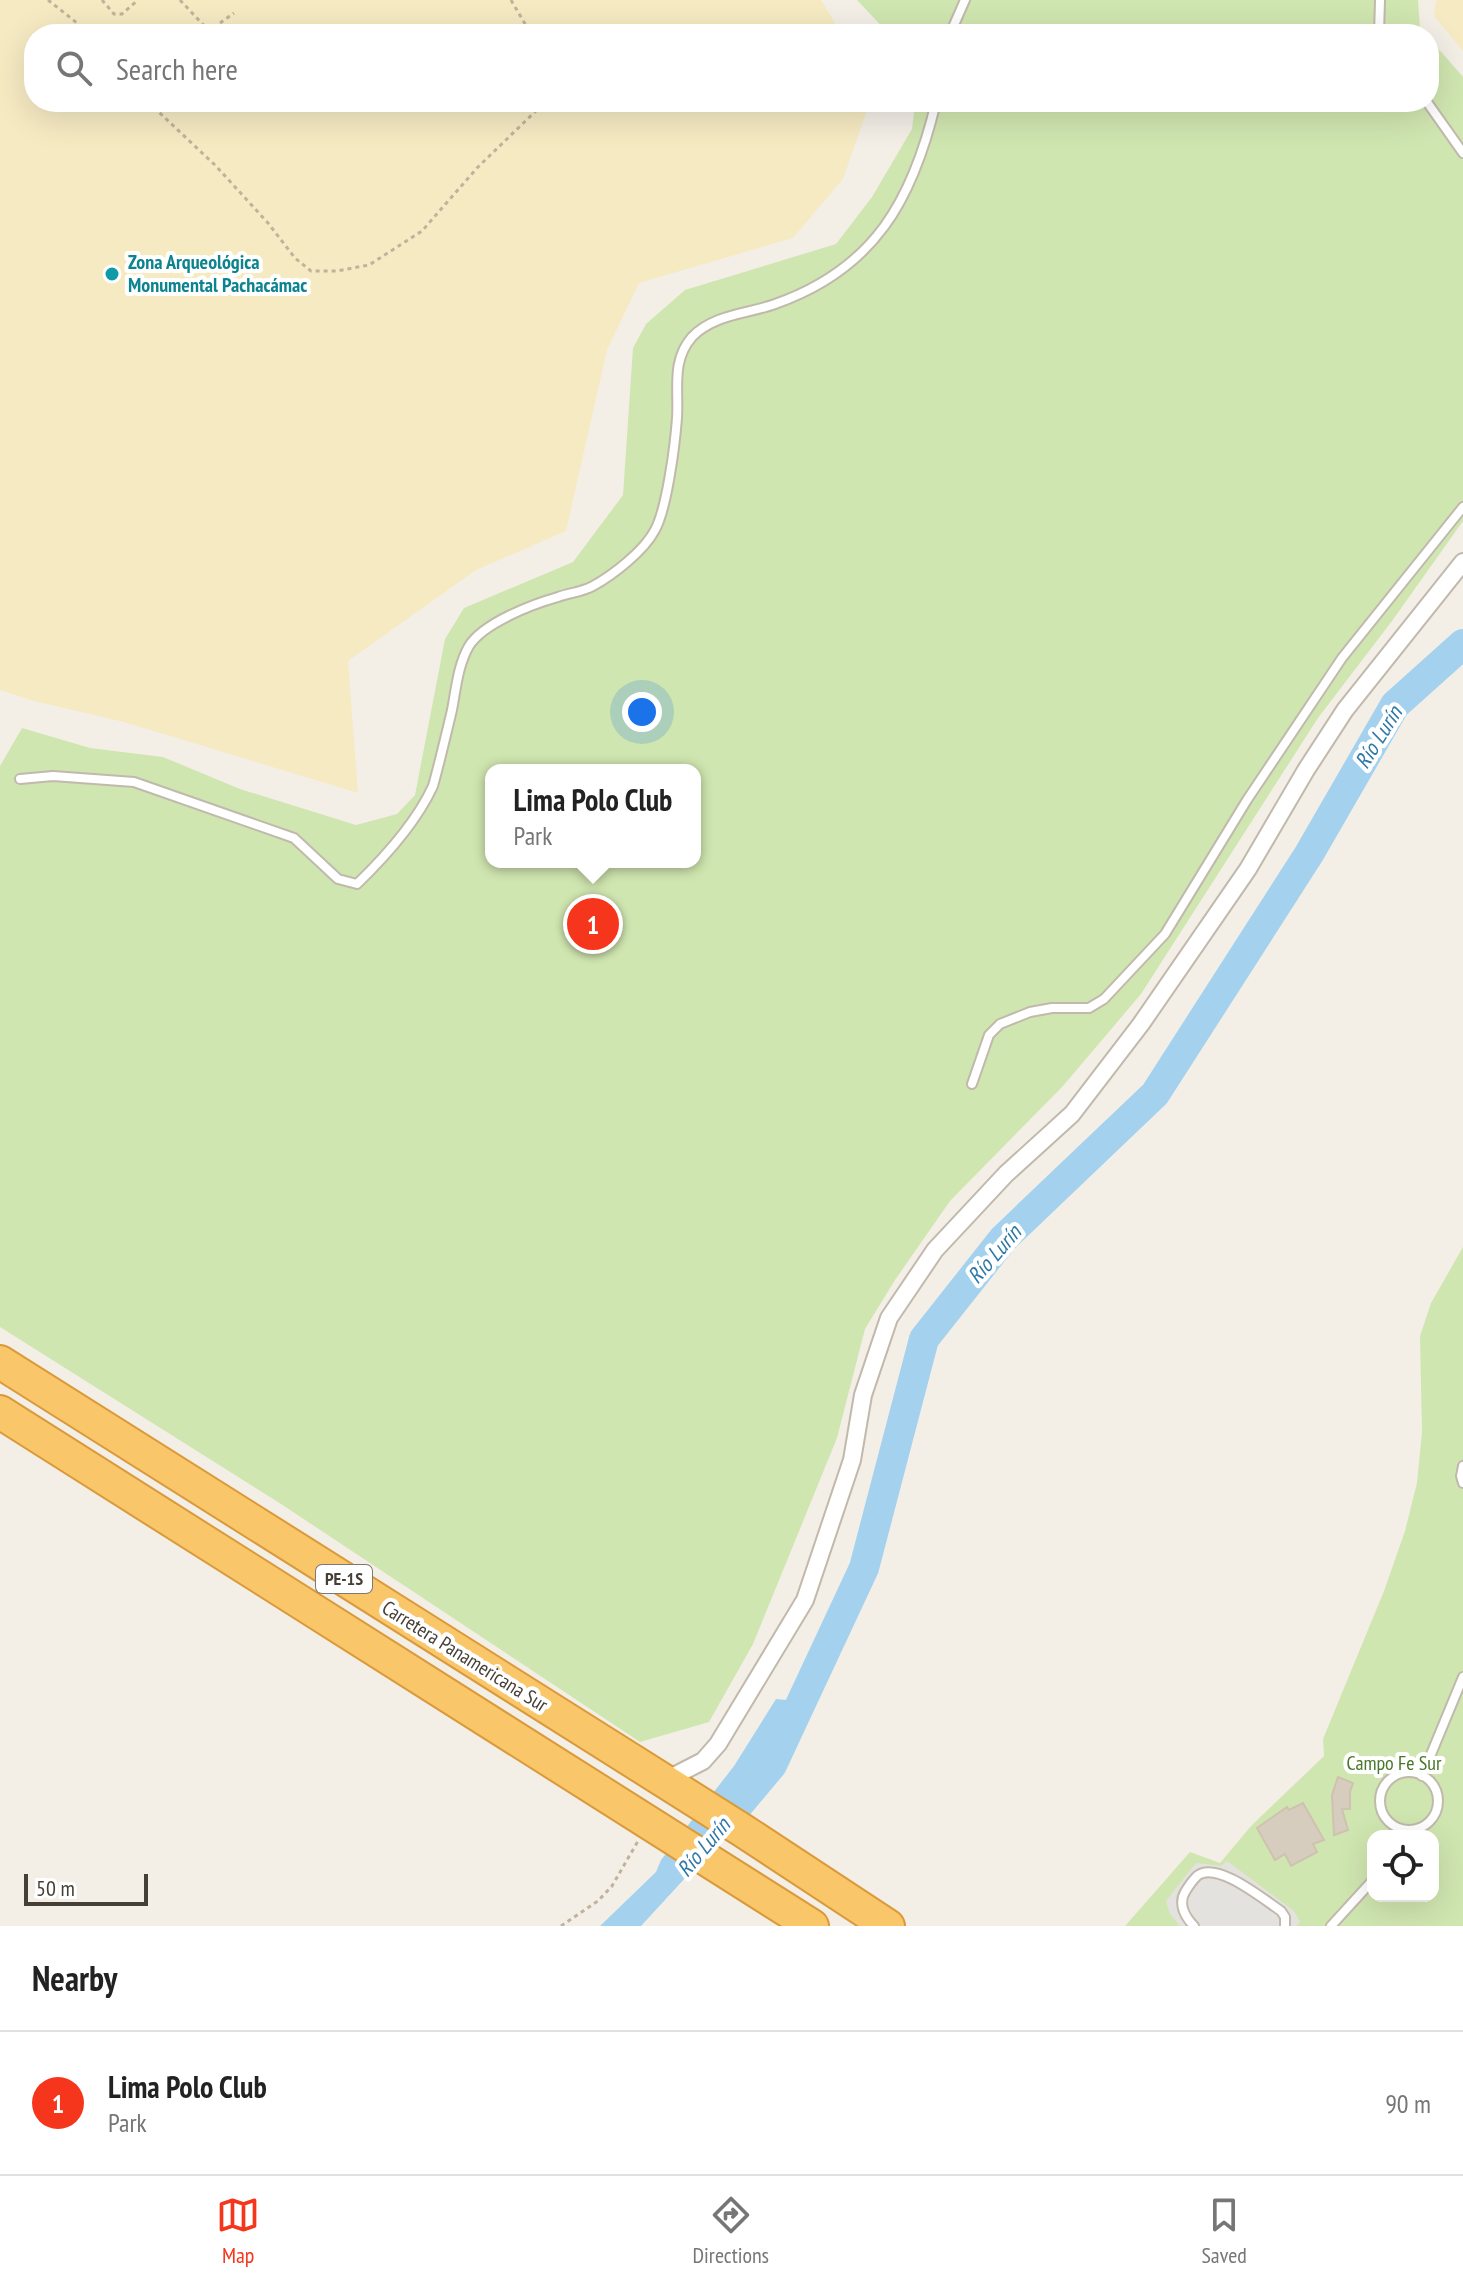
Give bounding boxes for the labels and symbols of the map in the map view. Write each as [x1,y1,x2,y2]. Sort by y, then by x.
place label: Zona Arqueológica Monumental Pachacámac [128,249,307,298]
marker: Zona Arqueológica Monumental Pachacámac [103,265,121,283]
your location [622,692,662,732]
water label: Río Lurín [1348,699,1409,773]
pin: 1 [567,894,619,954]
water label: Río Lurín [961,1218,1028,1289]
road number: PE-1S [316,1565,372,1593]
street label: Carretera Panamericana Sur [377,1594,553,1718]
park label: Campo Fe Sur [1347,1750,1442,1776]
water label: Río Lurín [670,1811,737,1882]
scale bar [24,1870,148,1906]

